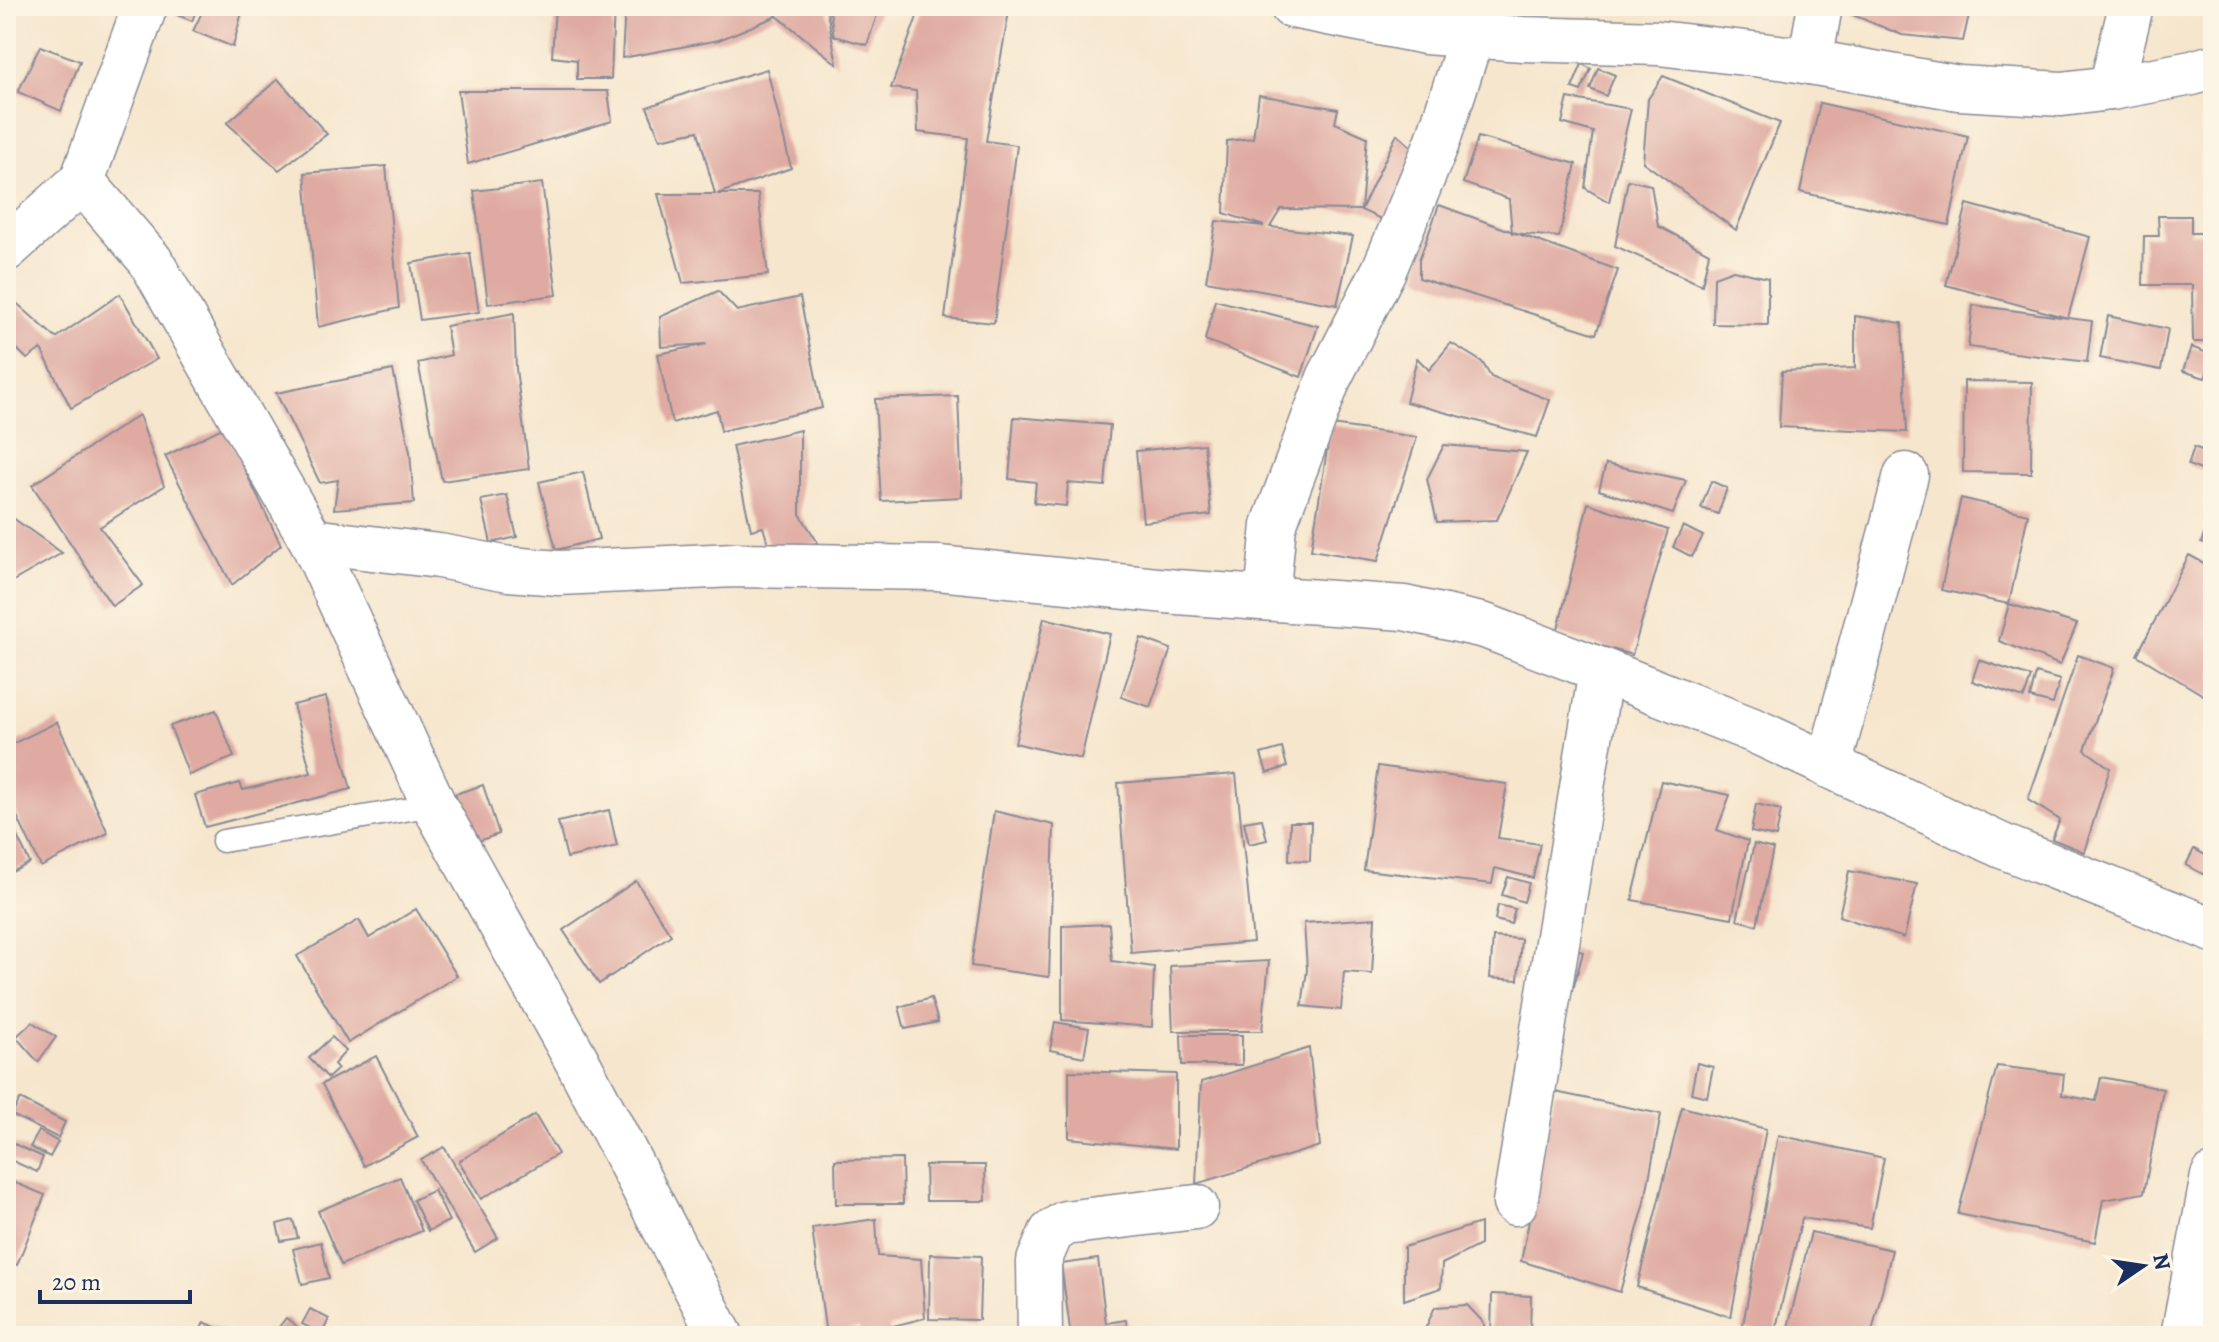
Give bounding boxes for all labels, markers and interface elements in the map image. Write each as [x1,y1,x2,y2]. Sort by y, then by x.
north arrow [2103,1226,2183,1306]
text: N [2145,1251,2178,1273]
scale bar [40,1254,190,1304]
text: 20 m [52,1266,101,1298]

